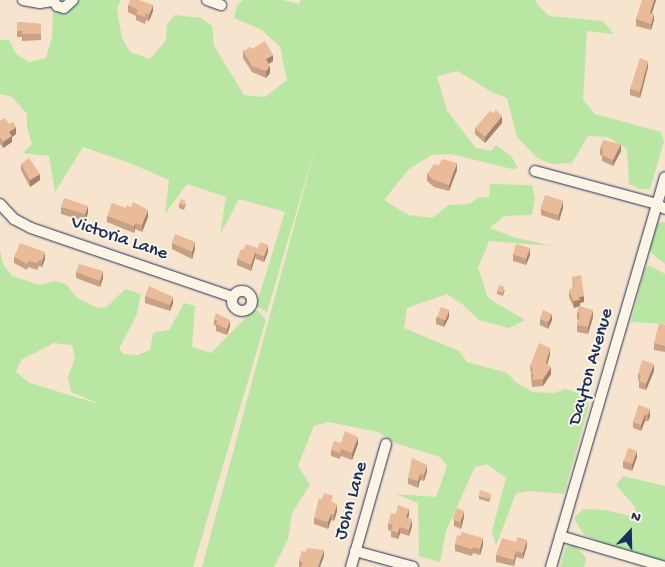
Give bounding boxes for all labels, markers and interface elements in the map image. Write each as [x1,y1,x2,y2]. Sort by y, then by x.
street label: Victoria Lane [68,212,170,266]
street label: Dayton Avenue [564,306,620,428]
street label: John Lane [330,459,374,543]
north arrow [605,507,655,557]
text: N [628,508,643,527]

